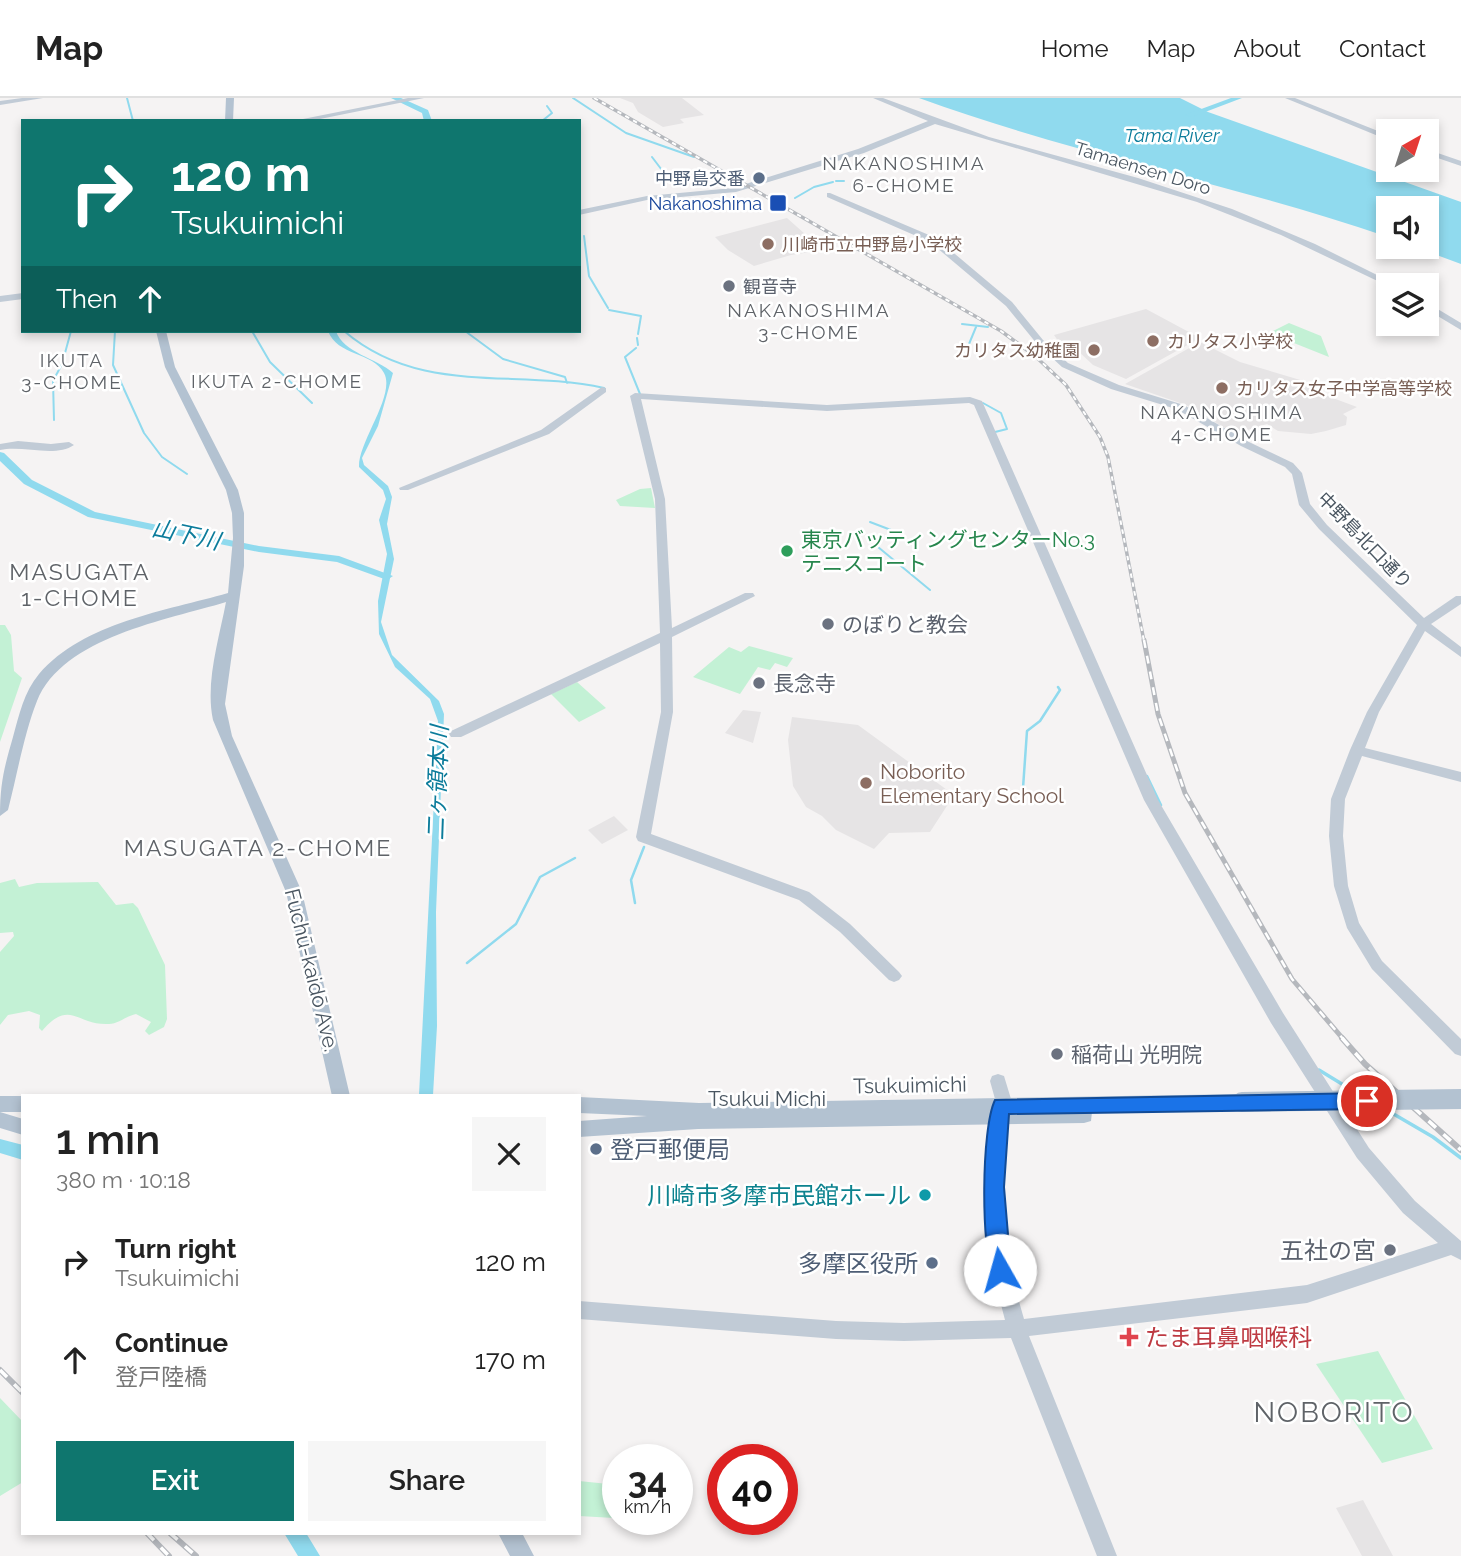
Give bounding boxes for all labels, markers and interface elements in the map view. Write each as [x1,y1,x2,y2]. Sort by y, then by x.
text: Map [35,29,103,68]
text: Home [1041,34,1109,63]
text: Map [1147,34,1195,63]
text: About [1233,34,1301,63]
text: Contact [1339,34,1426,63]
north arrow [1376,119,1438,182]
map controls [1376,119,1439,336]
water label: Tama River [1124,124,1221,146]
street label: Tamaensen Doro [1073,137,1214,199]
text: 120 m [171,145,310,202]
icon: right [56,147,147,238]
district label: NAKANOSHIMA 6-CHOME [822,152,986,196]
place label: 中野島交番 [655,168,745,189]
marker: 中野島交番 [751,170,767,186]
place label: Nakanoshima [648,193,762,214]
marker: Nakanoshima [768,193,788,213]
button: sound [1376,196,1439,259]
text: Tsukuimichi [171,204,344,241]
place label: 川崎市立中野島小学校 [782,234,962,255]
marker: 川崎市立中野島小学校 [760,236,776,252]
button: layers [1376,273,1439,336]
place label: 観音寺 [743,276,797,297]
marker: 観音寺 [721,278,737,294]
icon: ahead [131,280,169,318]
text: Then [56,284,117,314]
district label: NAKANOSHIMA 3-CHOME [727,299,891,343]
place label: カリタス小学校 [1167,331,1293,352]
marker: カリタス小学校 [1145,333,1161,349]
place label: カリタス幼稚園 [954,340,1080,361]
marker: カリタス幼稚園 [1086,342,1102,358]
district label: IKUTA 3-CHOME [21,349,123,393]
district label: IKUTA 2-CHOME [191,370,363,392]
place label: カリタス女子中学高等学校 [1236,378,1452,399]
marker: カリタス女子中学高等学校 [1214,380,1230,396]
district label: NAKANOSHIMA 4-CHOME [1140,401,1304,445]
street label: 中野島北口通り [1314,487,1416,593]
water label: 山下川 [149,514,225,555]
place label: 東京バッティングセンターNo.3 テニスコート [801,527,1095,576]
marker: 東京バッティングセンターNo.3 テニスコート [779,543,795,559]
district label: MASUGATA 1-CHOME [9,558,151,611]
place label: のぼりと教会 [842,612,968,637]
marker: のぼりと教会 [820,616,836,632]
place label: 長念寺 [773,671,836,696]
marker: 長念寺 [751,675,767,691]
water label: 二ヶ領本川 [422,722,453,841]
place label: Noborito Elementary School [880,759,1064,808]
marker: Noborito Elementary School [858,775,874,791]
district label: MASUGATA 2-CHOME [124,834,392,861]
street label: Fuchū-kaidō Ave. [280,886,344,1054]
place label: 稲荷山 光明院 [1071,1042,1202,1067]
marker: 稲荷山 光明院 [1049,1046,1065,1062]
pin [1337,1071,1397,1131]
street label: Tsukuimichi [853,1072,967,1098]
icon: arrive [1348,1082,1386,1120]
street label: Tsukui Michi [708,1086,826,1111]
text: 1 min [56,1115,160,1164]
button: close [472,1117,546,1191]
place label: 登戸郵便局 [610,1135,730,1164]
marker: 登戸郵便局 [588,1141,604,1157]
text: 380 m · 10:18 [56,1166,191,1193]
place label: 川崎市多摩市民館ホール [647,1181,911,1210]
marker: 川崎市多摩市民館ホール [917,1187,933,1203]
position arrow [963,1233,1037,1307]
text: Turn right [115,1234,236,1264]
place label: 五社の宮 [1280,1236,1376,1265]
marker: 五社の宮 [1382,1242,1398,1258]
icon: right [56,1243,94,1281]
text: 120 m [475,1247,546,1277]
place label: 多摩区役所 [798,1249,918,1278]
marker: 多摩区役所 [924,1255,940,1271]
text: Tsukuimichi [115,1264,239,1291]
place label: たま耳鼻咽喉科 [1145,1323,1312,1352]
marker: たま耳鼻咽喉科 [1119,1327,1139,1347]
text: Continue [115,1328,228,1358]
icon: ahead [56,1341,94,1379]
text: 170 m [475,1345,546,1375]
text: 登戸陸橋 [115,1363,207,1390]
district label: NOBORITO [1254,1396,1414,1429]
button: Exit [56,1441,294,1521]
button: Share [308,1441,546,1521]
speed limit sign: 40 [707,1444,798,1535]
text: 34 [628,1460,667,1501]
text: km/h [624,1496,671,1517]

